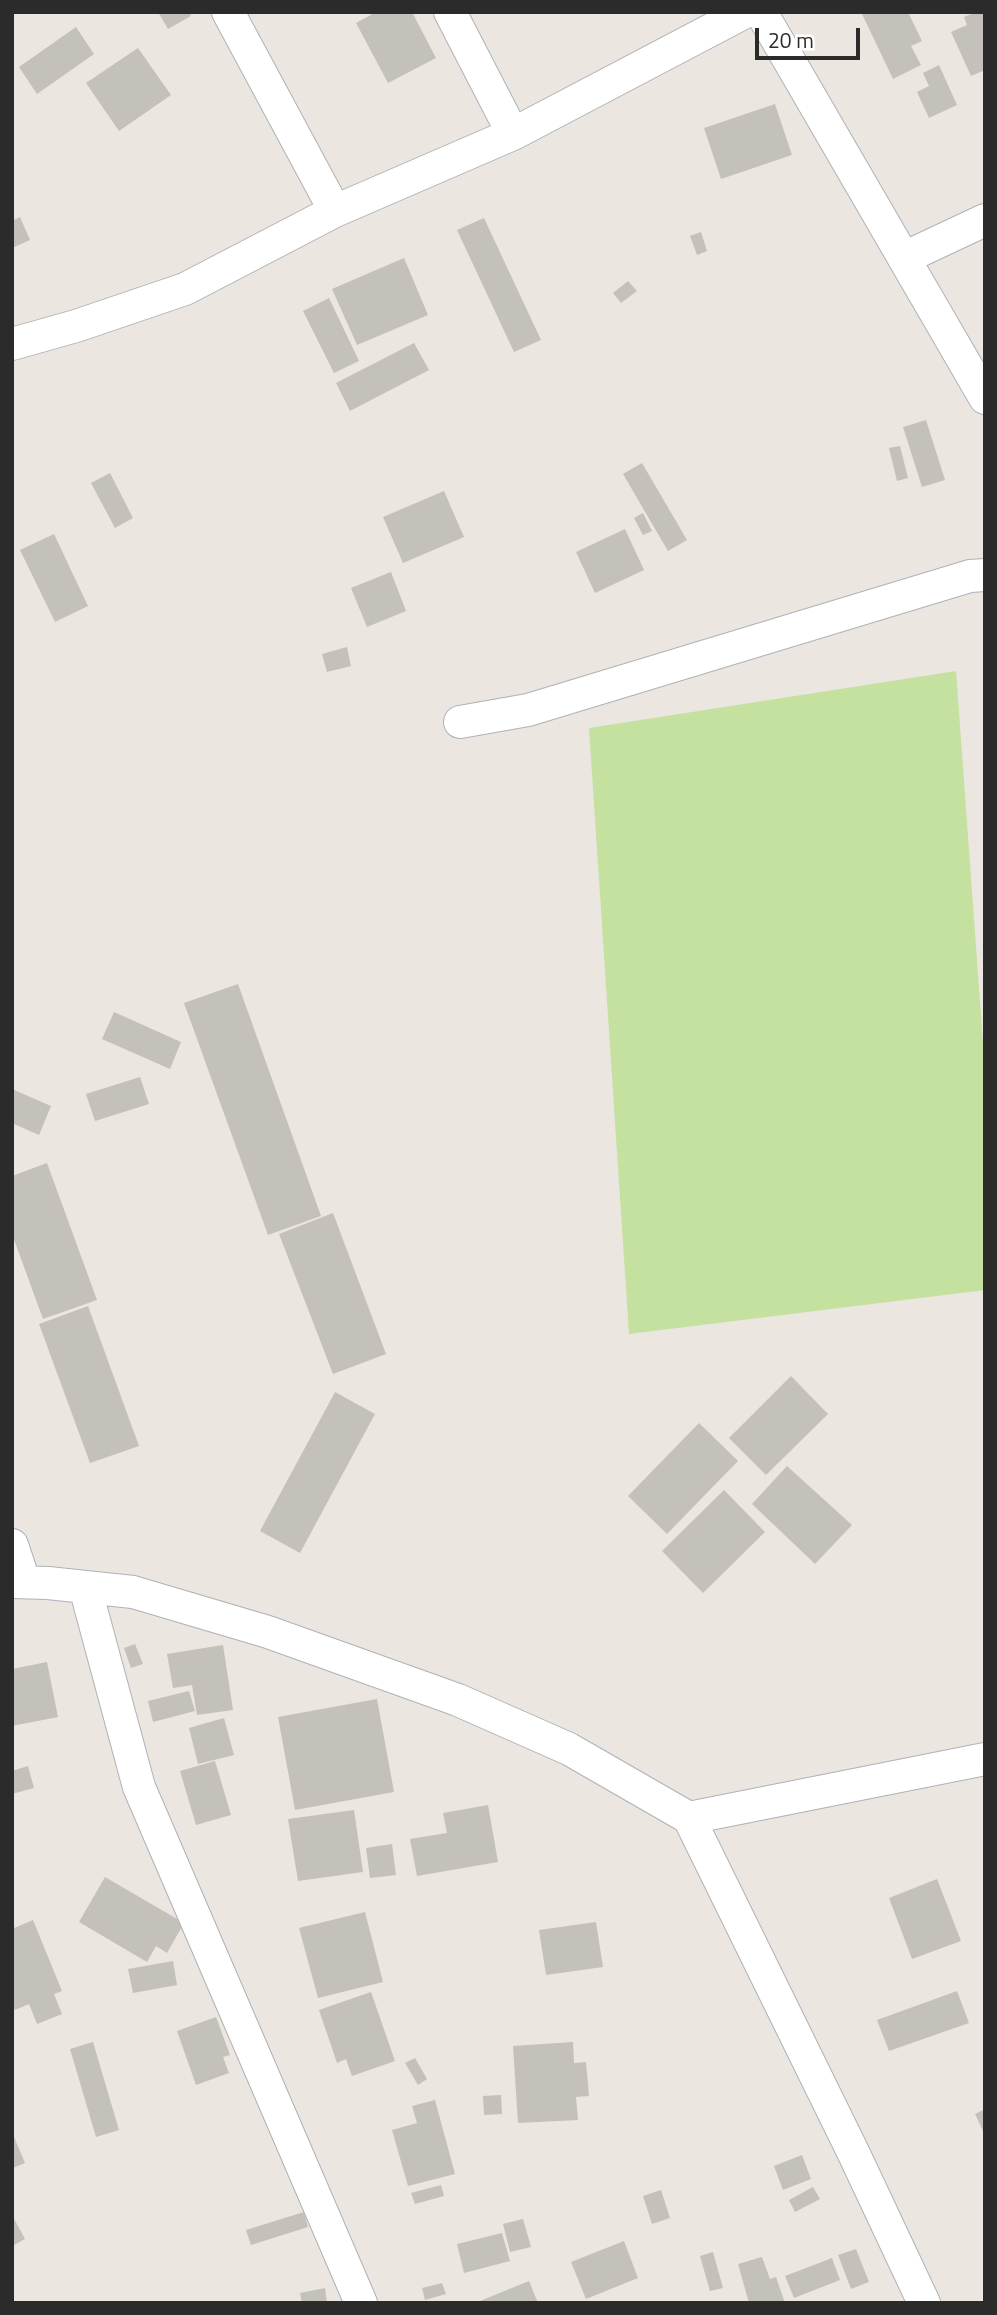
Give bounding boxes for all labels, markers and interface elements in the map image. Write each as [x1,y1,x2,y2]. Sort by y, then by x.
scale bar [759,14,864,58]
text: 20 m [768,24,814,56]

